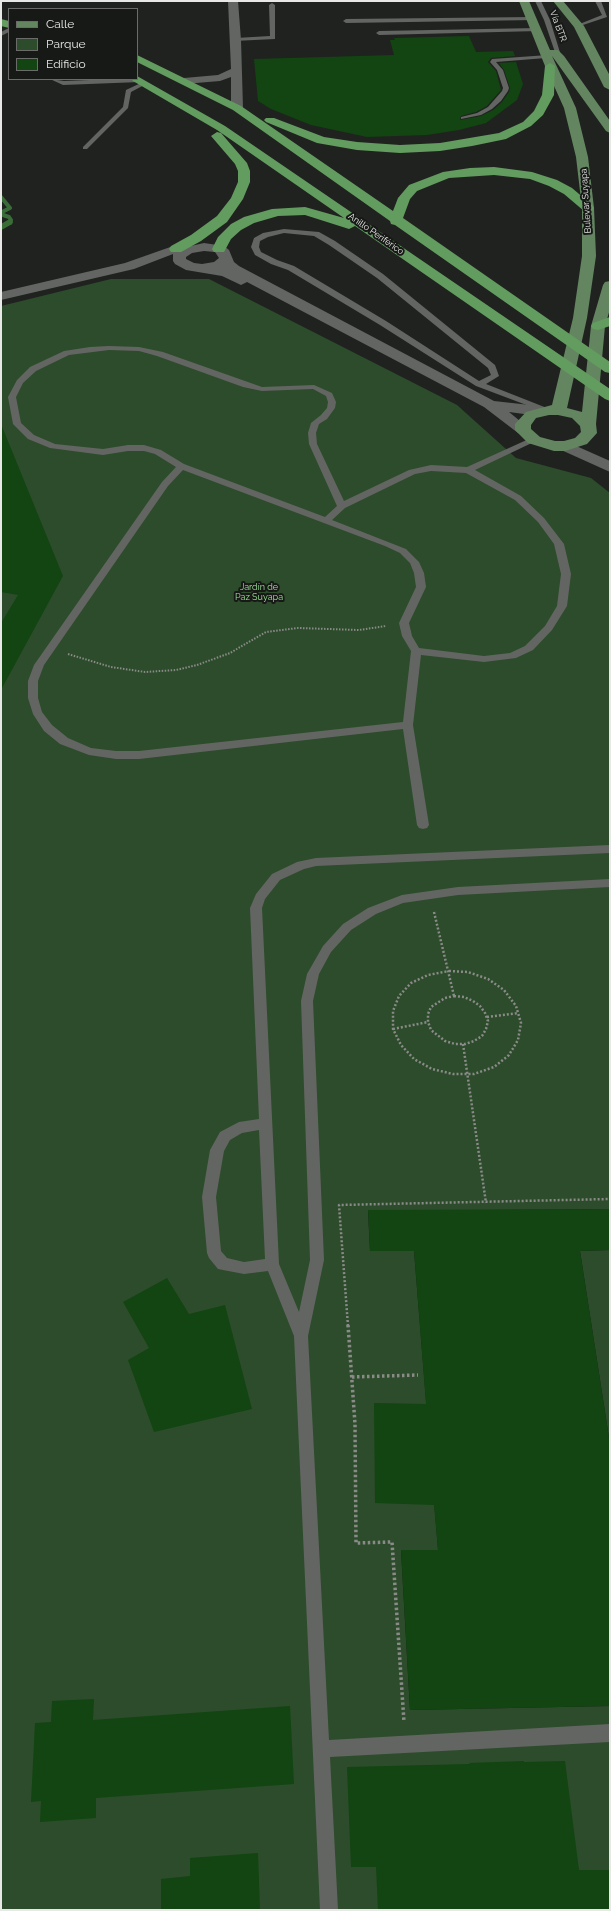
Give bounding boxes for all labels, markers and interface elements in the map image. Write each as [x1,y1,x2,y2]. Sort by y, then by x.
legend [8,8,138,80]
street label: Vía BTR [547,9,569,43]
text: Calle [46,17,74,31]
text: Parque [46,37,86,51]
text: Edificio [46,57,86,71]
street label: Bulevar Suyapa [578,168,594,234]
street label: Anillo Periférico [346,211,406,257]
park label: Jardín de Paz Suyapa [235,582,283,603]

